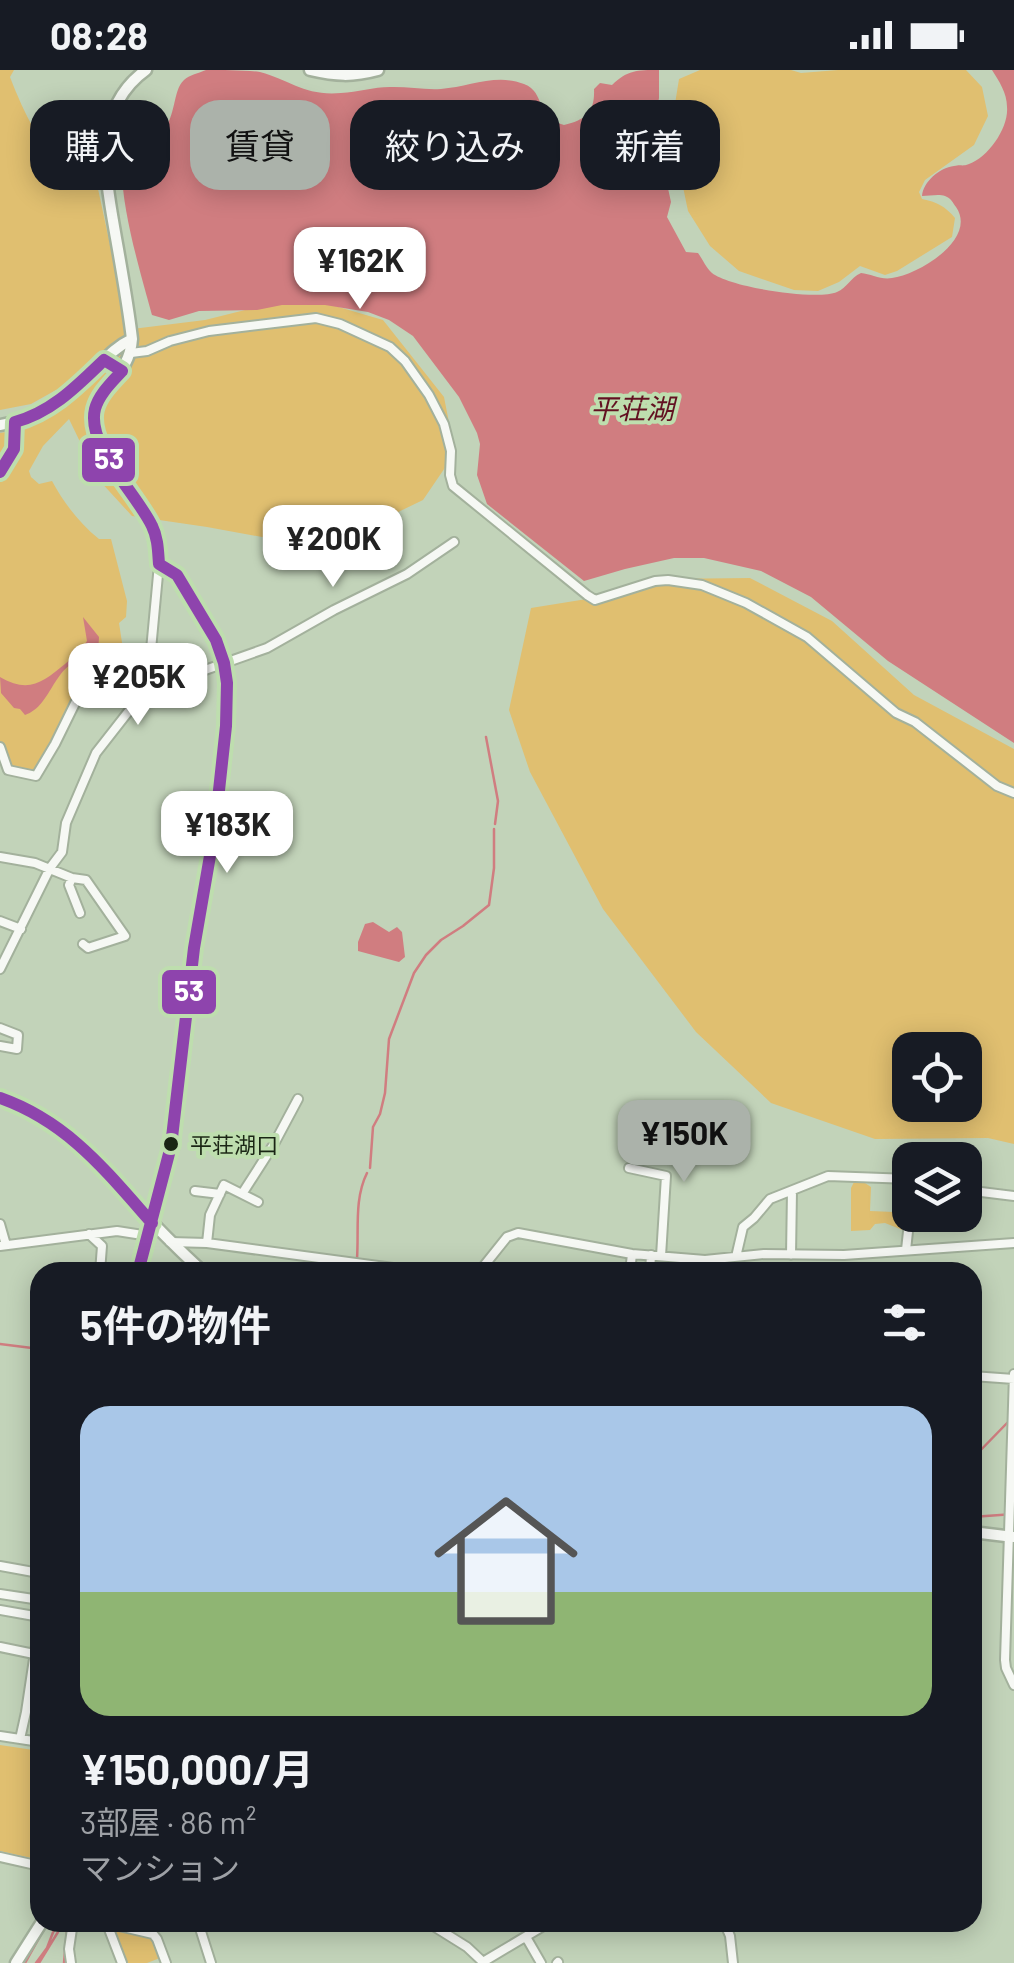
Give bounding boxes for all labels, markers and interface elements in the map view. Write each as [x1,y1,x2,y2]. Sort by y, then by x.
text: 08:28 [50,12,148,58]
chip: 購入 [30,100,170,190]
chip: 賃貸 [190,100,330,190]
chip: 絞り込み [350,100,560,190]
chip: 新着 [580,100,720,190]
pin: ¥162K [290,227,430,312]
text: ¥162K [316,240,404,278]
water label: 平荘湖 [590,391,678,425]
line badge: 53 [80,436,137,484]
text: 53 [94,441,124,475]
pin: ¥200K [263,505,403,590]
text: ¥200K [285,518,381,556]
pin: ¥205K [68,643,208,728]
text: ¥205K [90,656,186,694]
pin: ¥183K [157,791,297,876]
text: ¥183K [183,804,271,842]
line badge: 53 [160,968,218,1016]
text: 53 [174,973,204,1007]
map controls [892,1032,982,1232]
button: locate [892,1032,982,1122]
pin: ¥150K [614,1100,754,1185]
text: ¥150K [640,1113,728,1151]
place label: 平荘湖口 [190,1131,278,1157]
marker: 平荘湖口 [161,1134,181,1154]
button: layers [892,1142,982,1232]
icon: filters [877,1295,932,1350]
text: 5件の物件 [80,1299,271,1349]
icon: home [416,1471,596,1651]
text: ¥150,000/月 [80,1743,314,1793]
text: 3部屋 · 86 m² [80,1802,256,1840]
text: マンション [80,1848,240,1886]

